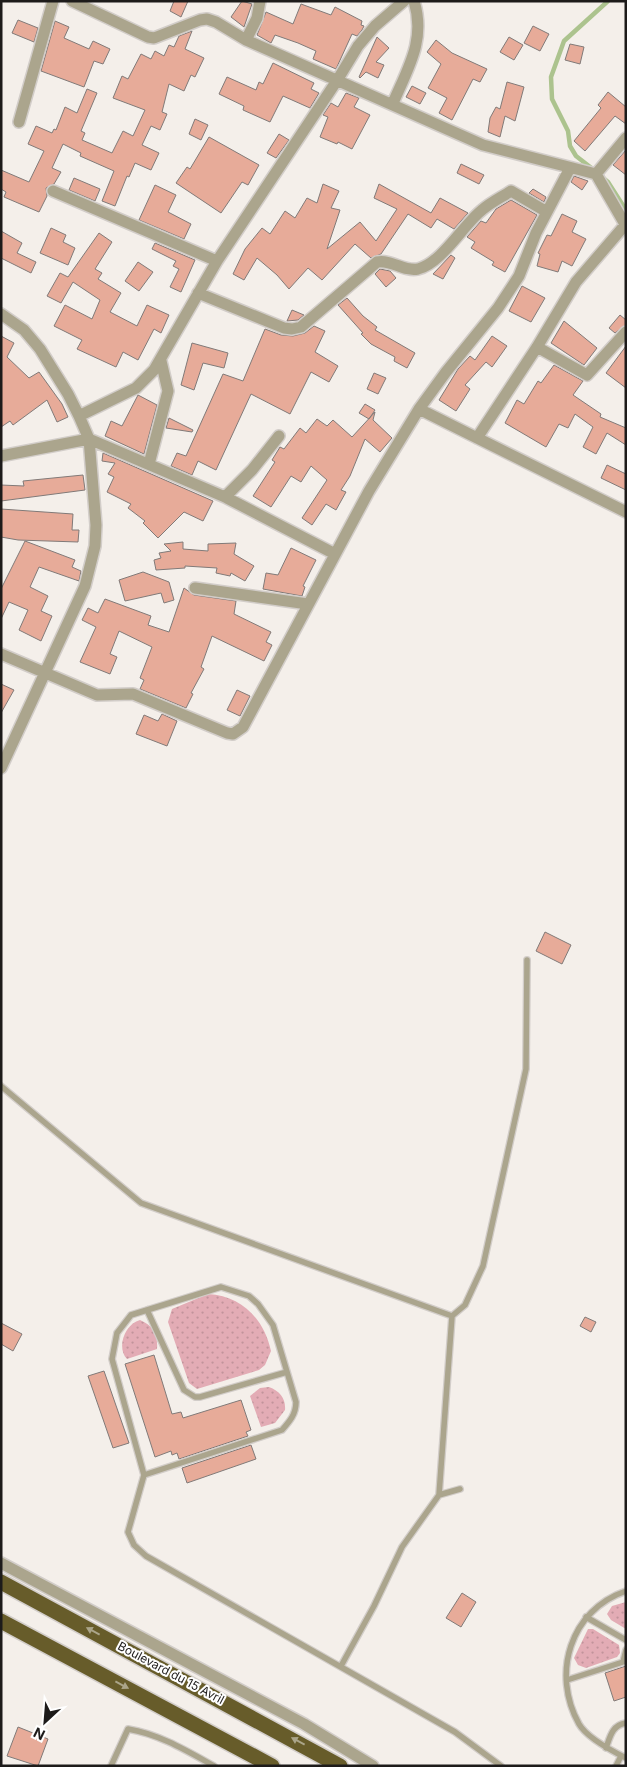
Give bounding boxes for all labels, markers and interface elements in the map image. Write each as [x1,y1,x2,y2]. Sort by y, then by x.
one-way arrow [86,1627,100,1635]
street label: Boulevard du 15 Avril [115,1638,227,1707]
one-way arrow [114,1681,129,1689]
north arrow [20,1697,70,1747]
text: N [31,1724,48,1744]
one-way arrow [290,1737,305,1745]

